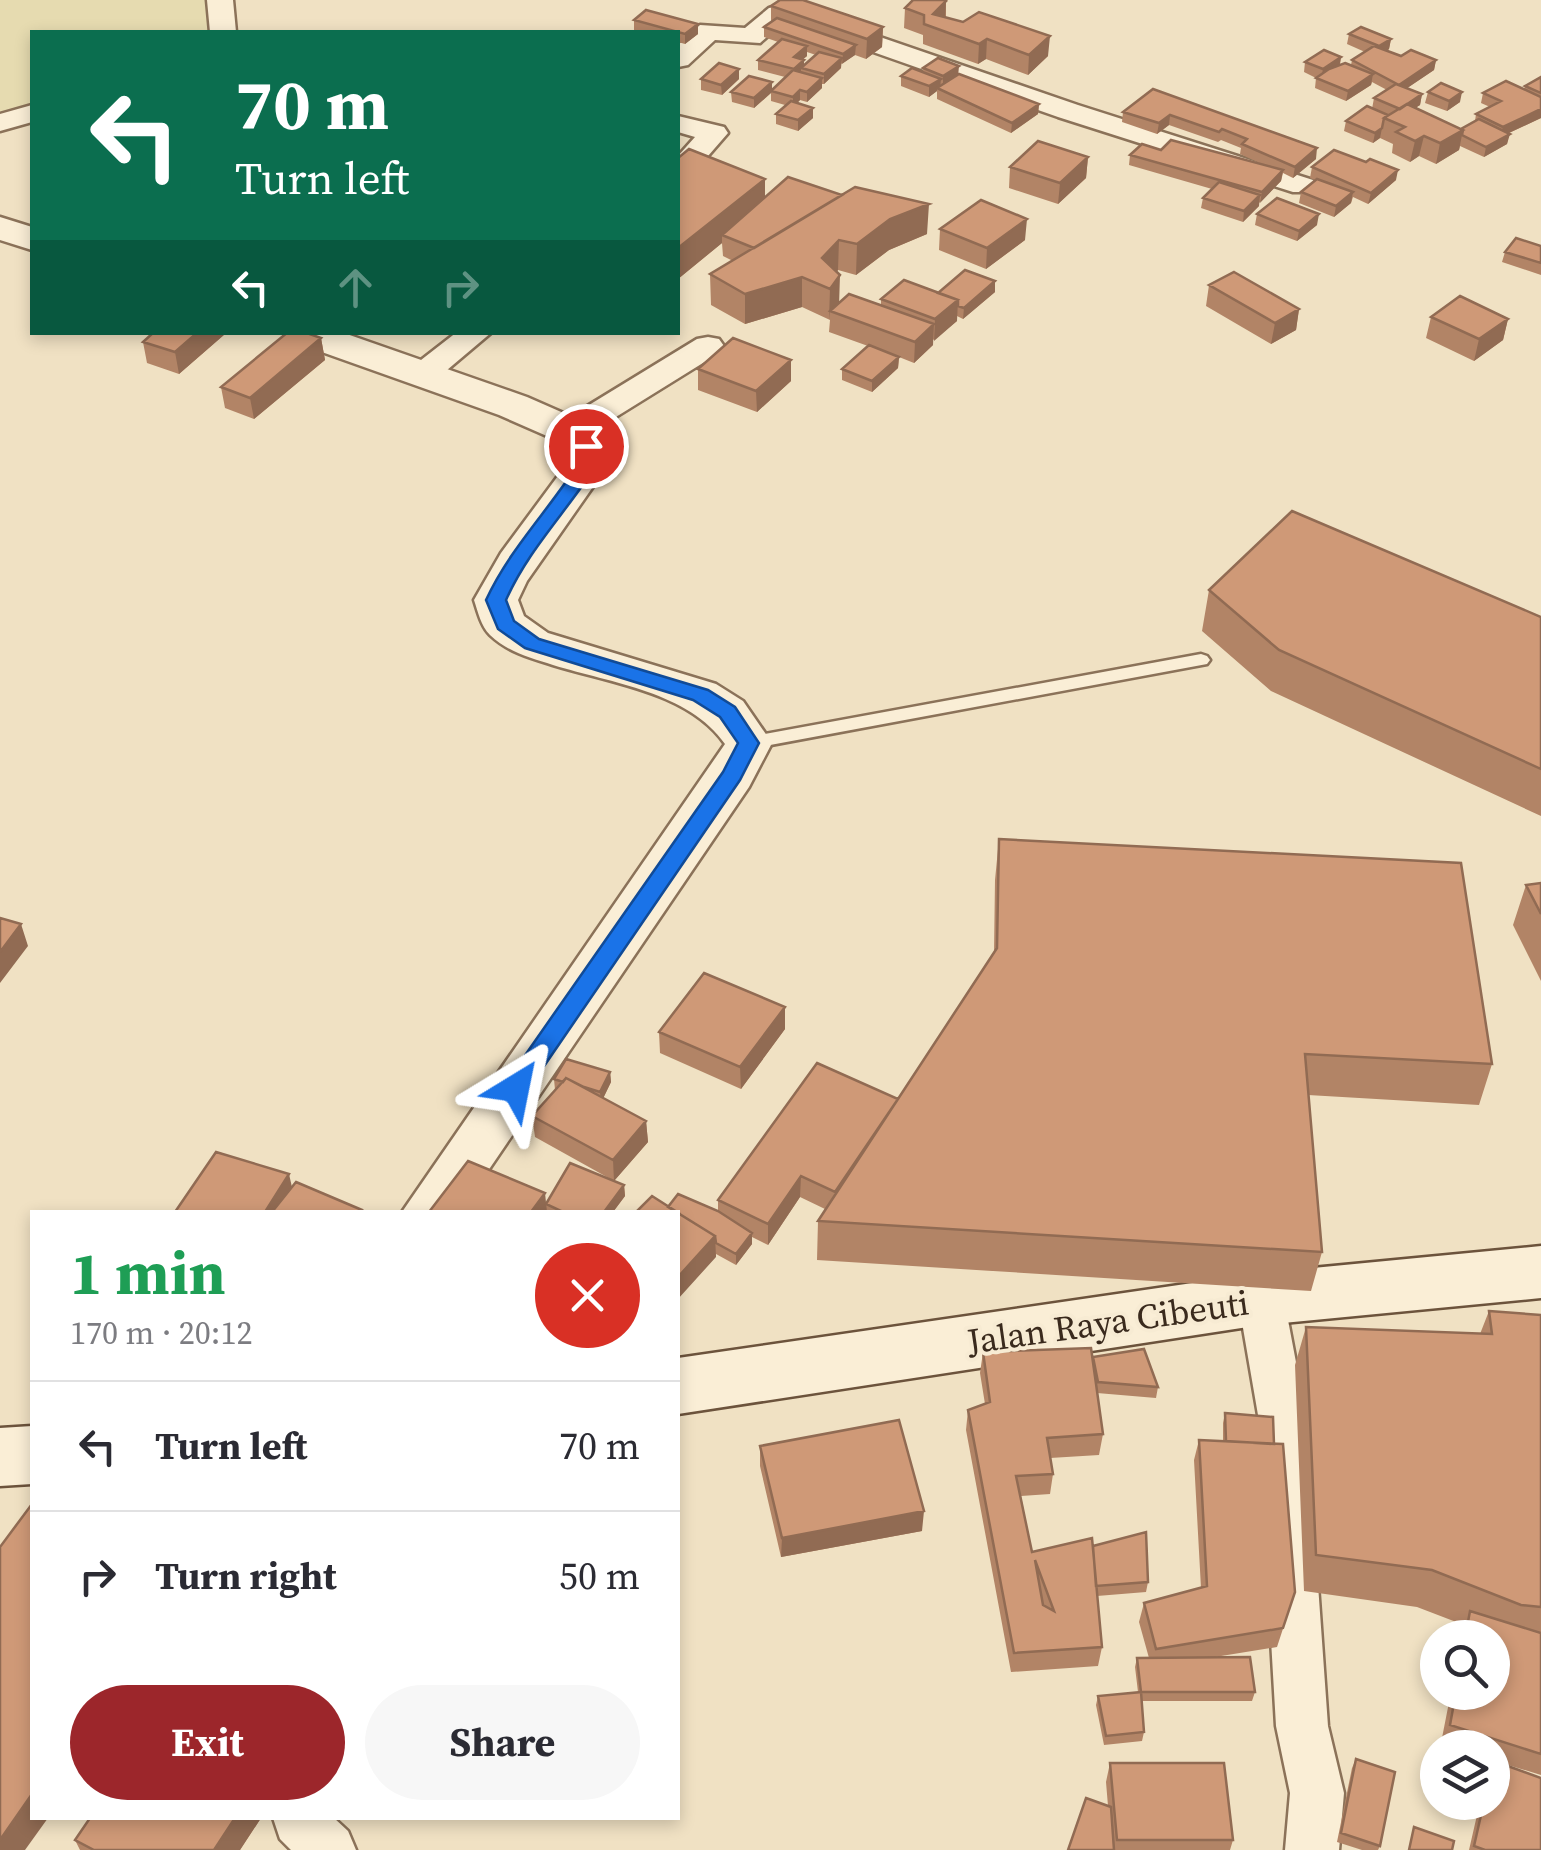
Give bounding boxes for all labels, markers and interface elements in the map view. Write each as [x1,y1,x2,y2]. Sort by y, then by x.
text: 70 m [235,56,389,152]
icon: left [70,70,200,200]
text: Turn left [235,147,409,209]
icon: left [223,260,278,315]
icon: ahead [328,260,383,315]
icon: right [433,260,488,315]
pin [544,404,629,489]
icon: arrive [559,419,614,474]
position arrow [464,1036,568,1140]
text: 1 min [70,1232,226,1314]
button: close [535,1243,640,1348]
street label: Jalan Raya Cibeuti [963,1279,1252,1366]
text: 170 m · 20:12 [70,1311,252,1355]
icon: left [70,1419,125,1474]
text: Turn left [155,1420,307,1472]
text: 70 m [559,1420,640,1472]
icon: right [70,1549,125,1604]
text: Turn right [155,1550,337,1602]
text: 50 m [559,1550,640,1602]
map controls [1420,1620,1510,1820]
button: search [1420,1620,1510,1710]
button: Exit [70,1685,345,1800]
button: Share [365,1685,640,1800]
button: layers [1420,1730,1510,1820]

